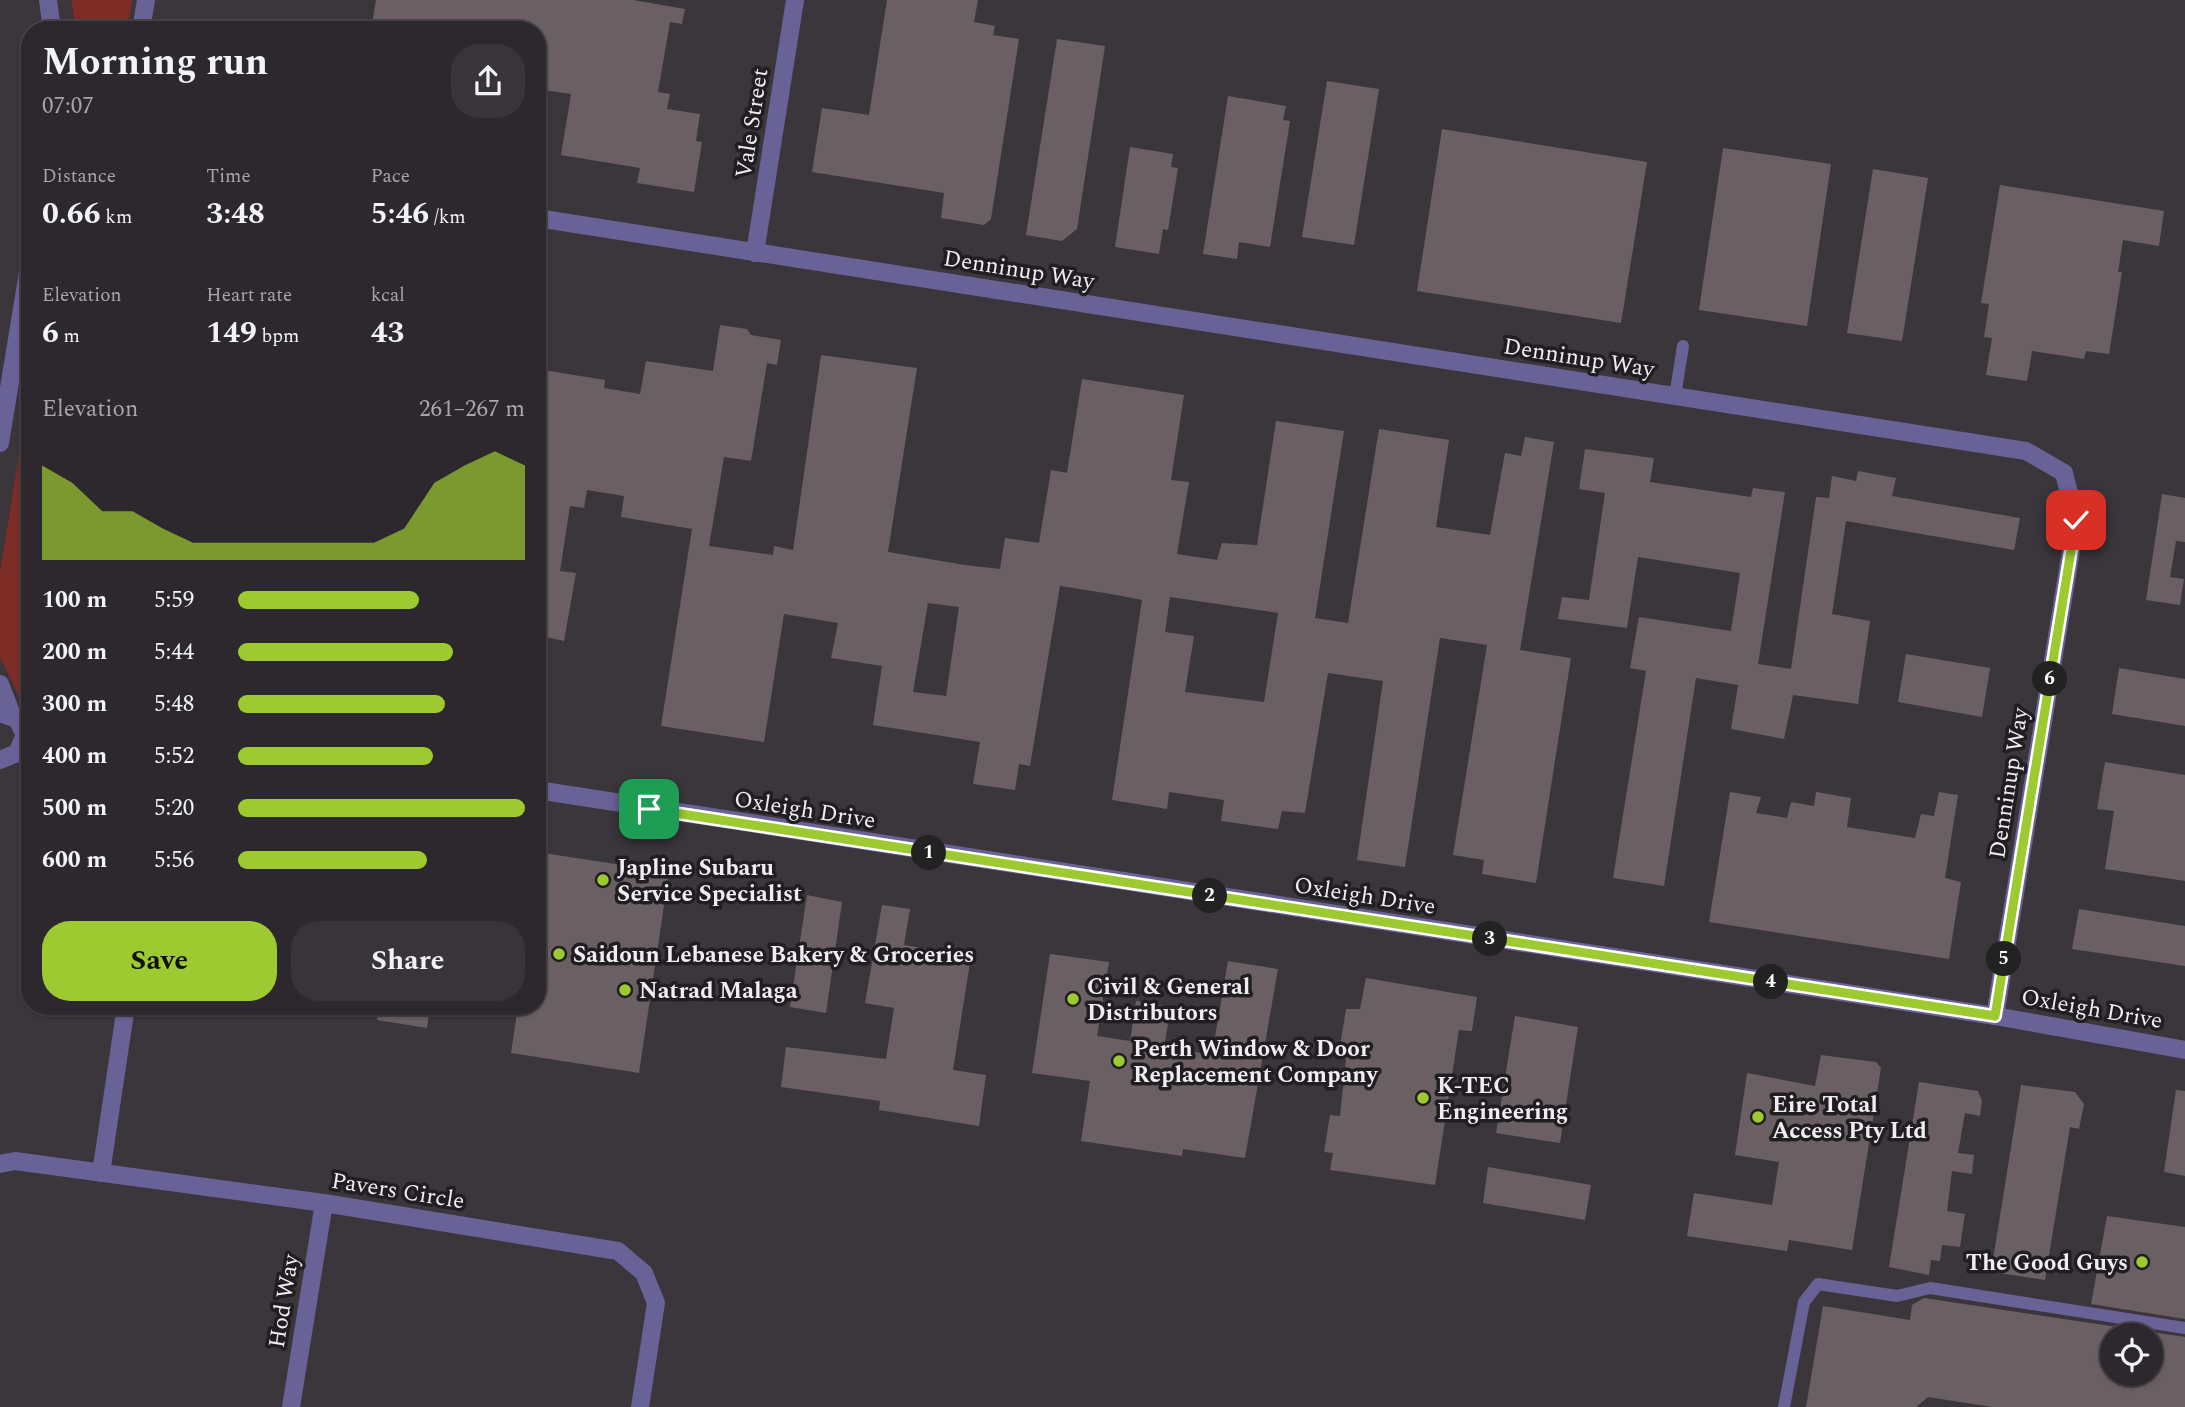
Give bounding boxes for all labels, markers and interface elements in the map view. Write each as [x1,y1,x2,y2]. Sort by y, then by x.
text: Morning run [42,34,268,92]
button: share [451,44,525,118]
street label: Vale Street [727,66,778,181]
text: 07:07 [42,89,94,124]
text: Distance [42,162,116,191]
text: Time [206,162,251,191]
text: Pace [371,162,410,191]
text: 0.66 [42,191,101,237]
text: 3:48 [206,191,265,237]
text: 5:46 [371,191,429,237]
text: km [101,203,132,232]
text: /km [429,203,466,232]
street label: Denninup Way [941,241,1098,300]
text: Elevation [42,281,122,310]
text: Heart rate [206,281,292,310]
text: kcal [371,281,405,310]
text: 6 [42,310,59,356]
text: 149 [206,310,257,356]
text: 43 [371,310,404,356]
text: m [59,322,80,351]
text: bpm [257,322,299,351]
street label: Denninup Way [1501,329,1658,388]
text: Elevation [42,392,138,427]
text: 261–267 m [419,392,525,427]
pin [2046,490,2106,550]
icon: check [2057,501,2095,539]
text: 100 m [42,583,107,618]
text: 5:59 [154,583,194,618]
text: 200 m [42,635,107,670]
text: 5:44 [154,635,194,670]
pin: 6 [2032,662,2068,696]
text: 6 [2044,664,2055,693]
text: 300 m [42,687,107,722]
text: 5:48 [154,687,194,722]
street label: Denninup Way [1980,704,2039,861]
text: 400 m [42,739,107,774]
text: 5:52 [154,739,194,774]
pin [619,779,679,839]
street label: Oxleigh Drive [731,782,878,839]
icon: arrive [630,790,668,828]
text: 500 m [42,791,107,826]
text: 5:20 [154,791,194,826]
pin: 1 [912,836,946,870]
text: 1 [923,838,934,867]
text: 600 m [42,843,107,878]
text: 5:56 [154,843,194,878]
place label: Japline Subaru Service Specialist [617,851,802,912]
street label: Oxleigh Drive [1291,868,1438,925]
marker: Japline Subaru Service Specialist [595,872,611,888]
pin: 2 [1192,878,1228,914]
text: 2 [1204,881,1215,910]
button: Save [42,921,277,1001]
button: Share [291,921,525,1001]
pin: 3 [1472,922,1508,956]
text: 3 [1484,924,1495,953]
place label: Saidoun Lebanese Bakery & Groceries [573,938,974,973]
pin: 5 [1986,942,2022,976]
text: 5 [1998,944,2009,973]
marker: Saidoun Lebanese Bakery & Groceries [551,946,567,962]
pin: 4 [1754,964,1788,1000]
text: 4 [1765,967,1776,996]
place label: Civil & General Distributors [1087,970,1250,1031]
place label: Natrad Malaga [639,974,798,1009]
street label: Oxleigh Drive [2018,980,2165,1039]
marker: Natrad Malaga [617,982,633,998]
marker: Civil & General Distributors [1065,991,1081,1007]
place label: Perth Window & Door Replacement Company [1133,1032,1378,1093]
marker: Perth Window & Door Replacement Company [1111,1053,1127,1069]
place label: K-TEC Engineering [1437,1069,1568,1130]
place label: Eire Total Access Pty Ltd [1772,1088,1927,1149]
marker: K-TEC Engineering [1415,1090,1431,1106]
marker: Eire Total Access Pty Ltd [1750,1109,1766,1125]
street label: Pavers Circle [329,1164,467,1219]
place label: The Good Guys [1966,1246,2128,1281]
street label: Hod Way [260,1251,309,1350]
marker: The Good Guys [2134,1254,2150,1270]
map controls [2100,1323,2163,1386]
button: locate [2100,1323,2163,1386]

